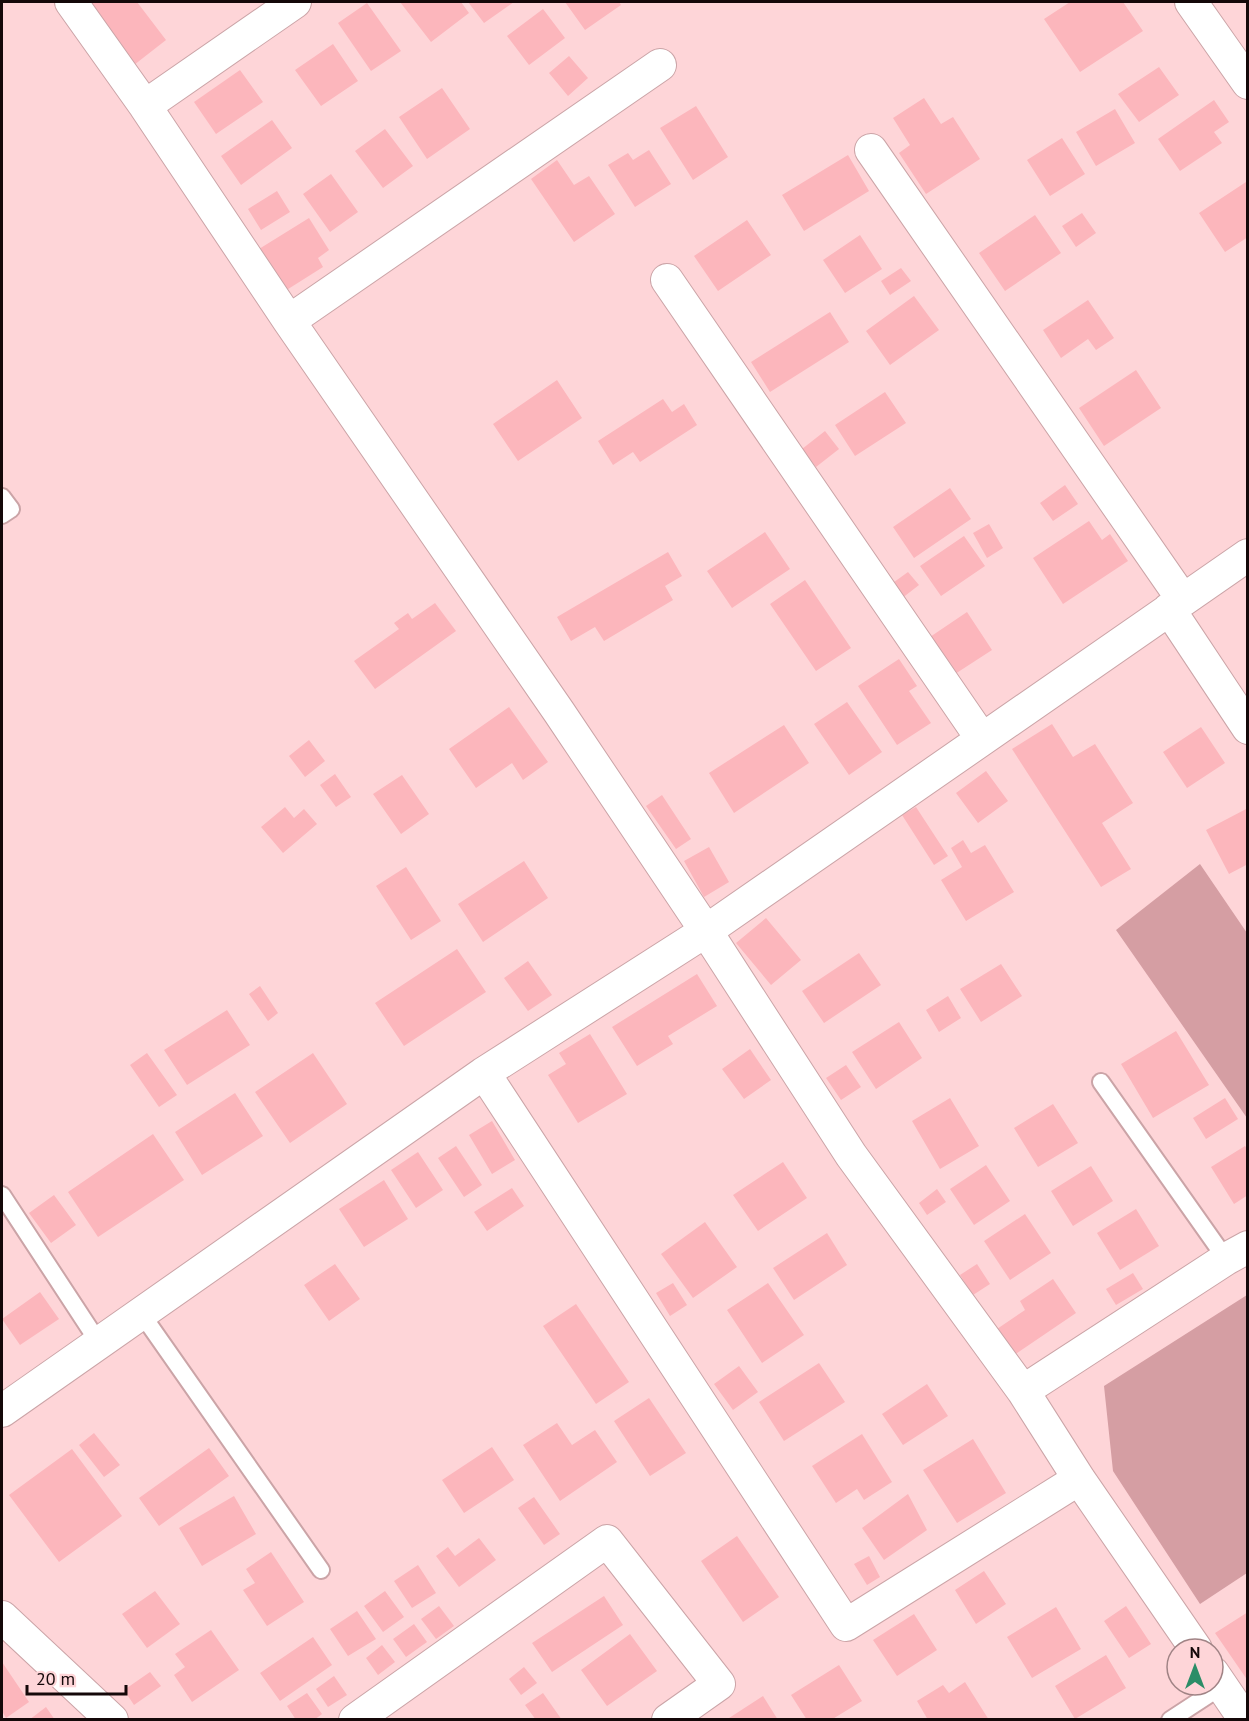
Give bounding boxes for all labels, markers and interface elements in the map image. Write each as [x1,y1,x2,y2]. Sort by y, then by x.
north arrow [1165,1637,1225,1697]
text: N [1190,1642,1200,1662]
scale bar [27,1658,126,1696]
text: 20 m [36,1667,75,1690]

